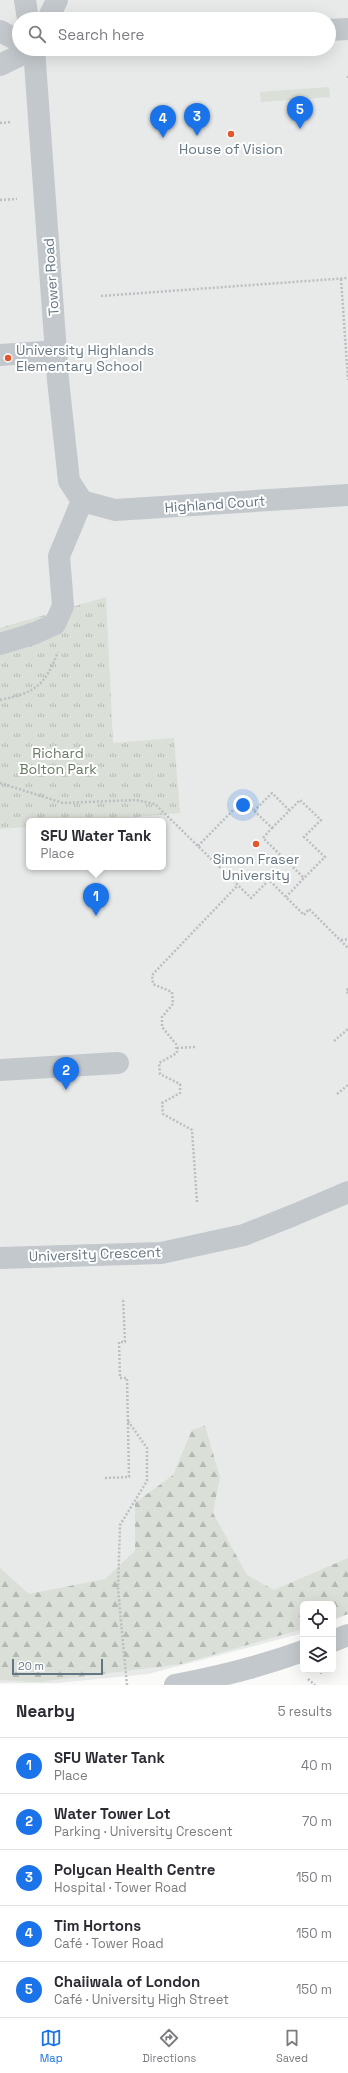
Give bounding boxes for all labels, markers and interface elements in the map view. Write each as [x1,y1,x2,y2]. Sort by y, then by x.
search box [12,12,336,56]
icon: search [26,23,48,45]
text: Search here [58,25,144,44]
pin: 5 [287,96,313,129]
pin: 3 [184,103,210,136]
pin: 4 [150,105,176,138]
marker: House of Vision [226,129,236,139]
place label: House of Vision [179,140,283,158]
street label: Tower Road [39,237,63,317]
place label: University Highlands Elementary School [16,341,154,375]
marker: University Highlands Elementary School [3,353,13,363]
street label: Highland Court [164,492,266,516]
park label: Richard Bolton Park [19,744,97,778]
your location [233,795,253,815]
popup [26,818,166,870]
text: SFU Water Tank [41,826,151,845]
marker: Simon Fraser University [251,839,261,849]
text: Place [41,845,74,862]
place label: Simon Fraser University [213,850,299,884]
pin: 1 [83,883,109,916]
pin: 2 [53,1057,79,1090]
street label: University Crescent [28,1243,162,1265]
map controls [300,1601,336,1673]
button: locate [300,1601,336,1637]
button: layers [300,1637,336,1673]
scale bar [12,1657,103,1676]
text: 20 m [18,1659,44,1673]
text: Nearby [16,1700,75,1722]
text: 5 results [278,1703,332,1720]
text: SFU Water Tank [54,1748,165,1767]
text: 1 [26,1757,32,1774]
text: 40 m [301,1757,332,1774]
text: Place [54,1767,88,1784]
text: Water Tower Lot [54,1804,171,1823]
text: 2 [25,1813,33,1830]
text: 70 m [302,1813,332,1830]
text: Parking · University Crescent [54,1823,233,1840]
text: Polycan Health Centre [54,1860,215,1879]
text: 3 [25,1869,33,1886]
text: 150 m [296,1869,332,1886]
text: Hospital · Tower Road [54,1879,187,1896]
text: Tim Hortons [54,1916,141,1935]
text: 4 [25,1925,33,1942]
text: 150 m [296,1925,332,1942]
text: Café · Tower Road [54,1935,164,1952]
text: Chaiiwala of London [54,1972,200,1991]
text: 5 [25,1981,33,1998]
text: 150 m [296,1981,332,1998]
text: Café · University High Street [54,1991,229,2008]
tab: Map [40,2027,63,2065]
tab: Directions [142,2027,196,2065]
tab: Saved [276,2027,308,2065]

